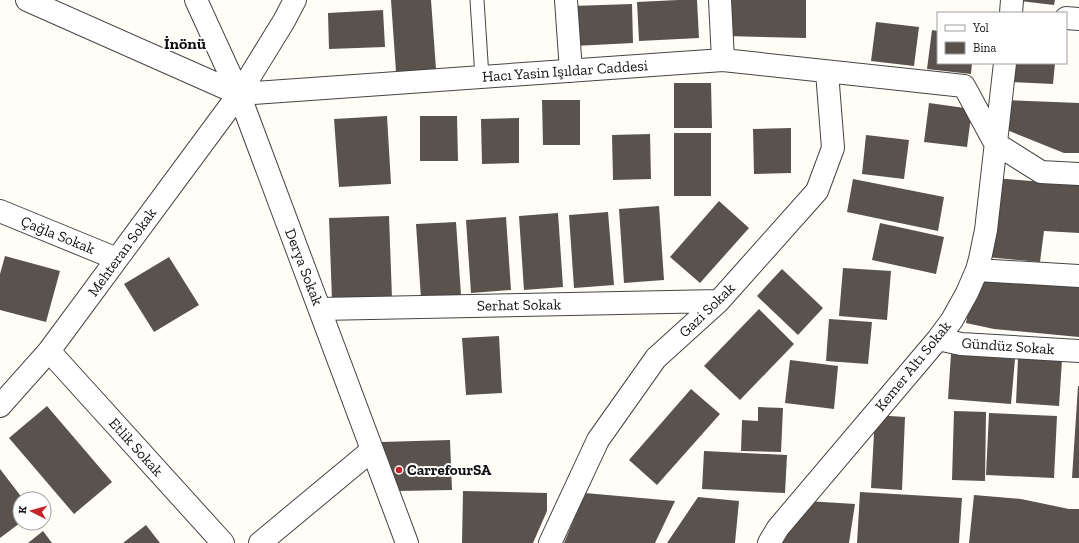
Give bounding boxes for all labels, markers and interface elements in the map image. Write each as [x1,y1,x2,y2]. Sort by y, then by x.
legend [937,12,1067,64]
text: Yol [972,21,989,35]
district label: İnönü [164,34,207,53]
text: Bina [973,41,996,55]
street label: Hacı Yasin Işıldar Caddesi [481,56,649,86]
street label: Mehteran Sokak [84,204,160,300]
street label: Çağla Sokak [18,212,98,258]
street label: Derya Sokak [281,226,327,308]
street label: Gazi Sokak [675,279,739,341]
street label: Serhat Sokak [477,295,562,315]
street label: Kemer Altı Sokak [871,317,955,415]
street label: Gündüz Sokak [961,334,1055,358]
street label: Etlik Sokak [105,414,167,480]
place label: CarrefourSA [407,461,492,479]
marker: CarrefourSA [394,465,404,475]
north arrow [12,491,52,531]
text: K [16,505,29,514]

